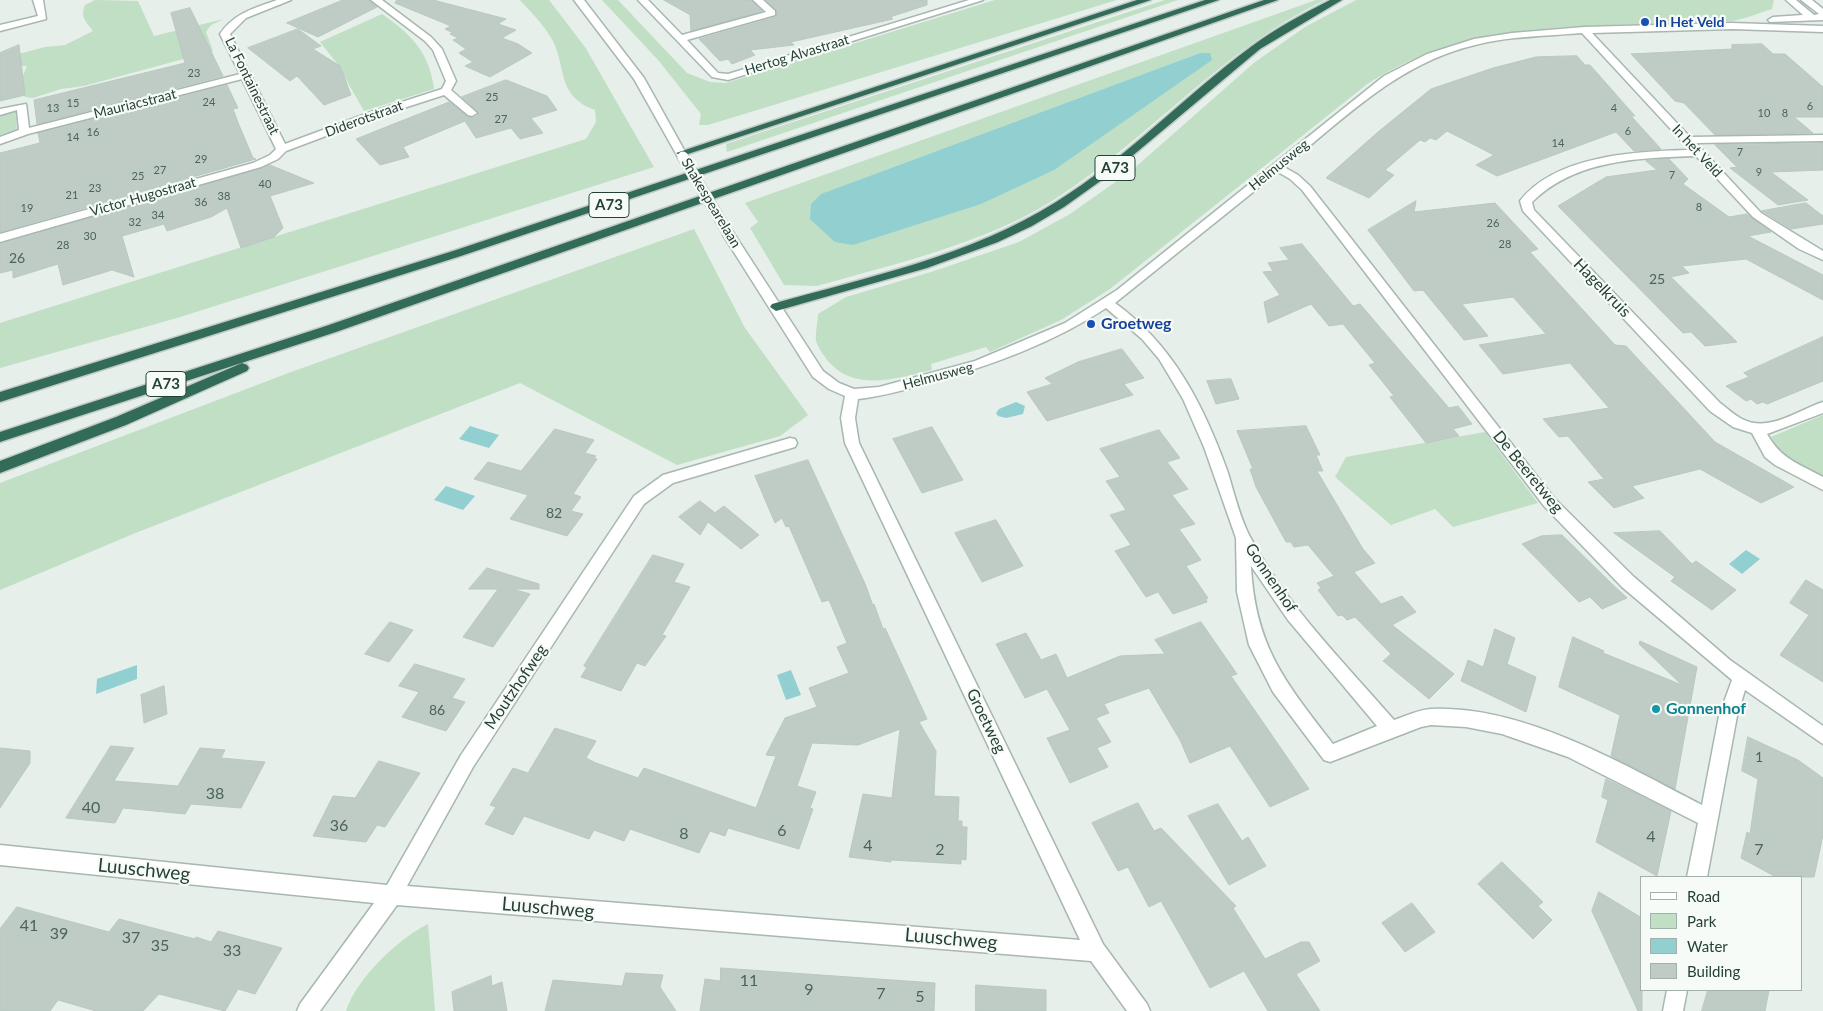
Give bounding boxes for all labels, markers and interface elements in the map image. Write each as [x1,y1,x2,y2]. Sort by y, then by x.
place label: In Het Veld [1655,14,1724,30]
marker: In Het Veld [1639,16,1651,28]
street label: Hertog Alvastraat [743,31,851,79]
street label: La Fontainestraat [221,35,283,137]
house number: 23 [188,66,200,80]
street label: Mauriacstraat [92,86,178,122]
house number: 25 [486,90,498,104]
house number: 24 [203,95,215,109]
house number: 15 [67,96,79,110]
street label: Diderotstraat [323,97,405,141]
house number: 6 [1807,99,1813,113]
house number: 13 [47,101,59,115]
house number: 4 [1611,101,1617,115]
house number: 10 [1758,106,1770,120]
house number: 8 [1782,106,1788,120]
house number: 27 [495,112,507,126]
street label: In het Veld [1668,121,1726,181]
house number: 6 [1625,124,1631,138]
house number: 16 [87,125,99,139]
house number: 14 [67,130,79,144]
street label: Helmusweg [1246,136,1312,194]
house number: 14 [1552,136,1564,150]
house number: 7 [1737,145,1743,159]
house number: 29 [195,152,207,166]
street label: Shakespearelaan [678,155,744,251]
road number: A73 [1095,156,1135,180]
house number: 27 [154,163,166,177]
house number: 9 [1756,165,1762,179]
house number: 7 [1669,168,1675,182]
house number: 25 [132,169,144,183]
street label: Victor Hugostraat [88,174,198,220]
house number: 40 [259,177,271,191]
house number: 23 [89,181,101,195]
house number: 21 [66,188,78,202]
house number: 38 [218,189,230,203]
road number: A73 [589,192,629,218]
house number: 36 [195,195,207,209]
house number: 8 [1696,200,1702,214]
house number: 19 [21,201,33,215]
house number: 34 [152,208,164,222]
house number: 32 [129,215,141,229]
house number: 26 [1487,216,1499,230]
house number: 30 [84,229,96,243]
house number: 28 [1499,237,1511,251]
house number: 28 [57,238,69,252]
house number: 26 [9,250,25,266]
street label: Hagelkruis [1569,255,1635,321]
house number: 25 [1649,271,1665,287]
place label: Groetweg [1101,314,1172,334]
marker: Groetweg [1085,318,1097,330]
street label: Helmusweg [901,359,975,393]
road number: A73 [146,372,186,396]
street label: De Beeretweg [1489,427,1567,517]
house number: 82 [546,505,562,521]
street label: Gonnenhof [1241,540,1301,616]
street label: Moutzhofweg [481,641,551,733]
street label: Groetweg [962,686,1010,756]
place label: Gonnenhof [1666,699,1746,719]
house number: 86 [429,702,445,718]
marker: Gonnenhof [1650,703,1662,715]
house number: 1 [1755,749,1763,765]
house number: 38 [206,784,224,804]
house number: 40 [82,798,100,818]
house number: 36 [330,816,348,836]
house number: 6 [777,821,787,841]
house number: 8 [679,824,689,844]
house number: 4 [1646,827,1656,847]
house number: 4 [863,836,873,856]
house number: 2 [935,840,945,860]
house number: 7 [1754,840,1764,860]
street label: Luuschweg [97,854,191,886]
legend [1640,876,1803,991]
text: Road [1687,887,1720,905]
street label: Luuschweg [501,893,595,923]
text: Park [1687,912,1716,930]
house number: 41 [20,916,38,936]
house number: 39 [50,924,68,944]
street label: Luuschweg [904,924,998,954]
house number: 37 [122,928,140,948]
house number: 35 [151,936,169,956]
text: Water [1687,937,1728,955]
house number: 33 [223,941,241,961]
text: Building [1687,962,1740,980]
house number: 11 [740,971,758,991]
house number: 9 [804,980,814,1000]
house number: 7 [876,984,886,1004]
house number: 5 [915,987,925,1007]

